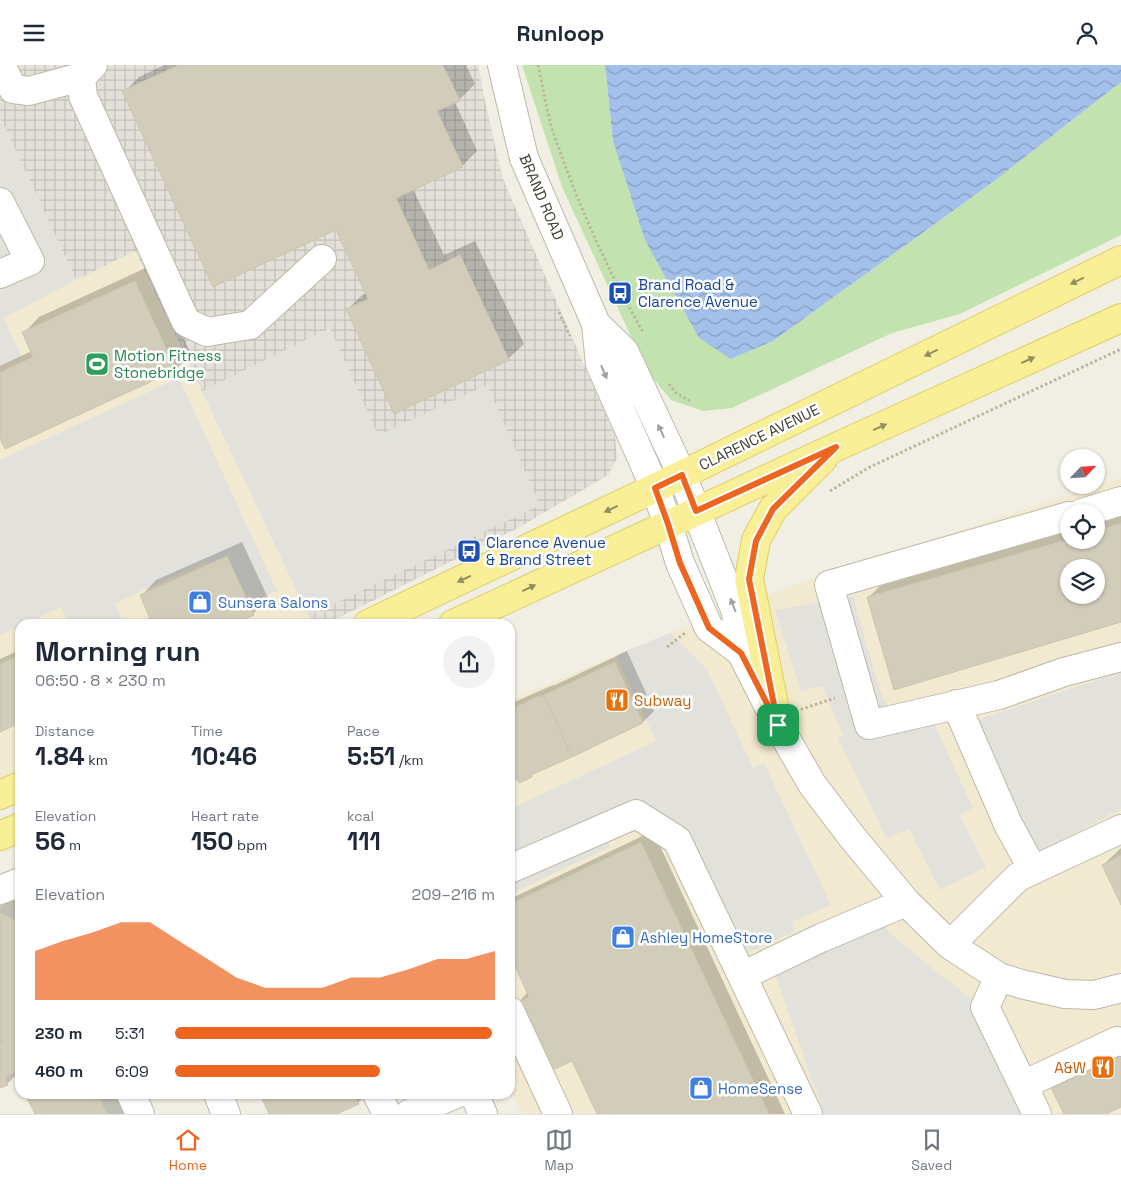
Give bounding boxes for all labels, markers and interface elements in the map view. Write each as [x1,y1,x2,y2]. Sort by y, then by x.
icon: menu [20,19,48,47]
text: Runloop [517,19,604,47]
icon: person [1073,19,1101,47]
street label: BRAND ROAD [515,151,569,243]
place label: Brand Road & Clarence Avenue [638,275,758,311]
one-way arrow [1070,277,1084,285]
bus stop icon: Brand Road & Clarence Avenue [607,280,633,306]
place label: Motion Fitness Stonebridge [114,346,222,382]
one-way arrow [924,349,938,357]
sports icon: Motion Fitness Stonebridge [84,351,110,377]
one-way arrow [1021,355,1035,363]
one-way arrow [600,365,608,379]
street label: CLARENCE AVENUE [696,400,822,474]
one-way arrow [873,422,887,430]
one-way arrow [656,424,664,438]
north arrow [1060,449,1105,494]
map controls [1060,449,1105,604]
button: locate [1060,504,1105,549]
one-way arrow [604,505,618,513]
place label: Clarence Avenue & Brand Street [486,533,606,569]
bus stop icon: Clarence Avenue & Brand Street [456,538,482,564]
button: layers [1060,559,1105,604]
one-way arrow [457,575,471,583]
one-way arrow [522,584,536,592]
shop icon: Sunsera Salons [187,589,213,615]
place label: Sunsera Salons [218,593,328,612]
one-way arrow [729,597,736,612]
text: Morning run [35,633,200,669]
button: share [443,636,495,688]
text: 06:50 · 8 × 230 m [35,670,166,691]
restaurant icon: Subway [604,687,630,713]
place label: Subway [634,691,691,710]
pin [757,704,799,746]
icon: arrive [764,711,792,739]
text: Distance [35,722,95,740]
text: Time [191,722,223,740]
text: Pace [347,722,380,740]
text: 1.84 [35,740,85,772]
text: 10:46 [191,740,257,772]
text: 5:51 [347,740,395,772]
text: km [85,751,108,769]
text: /km [395,751,424,769]
text: Elevation [35,807,96,825]
text: Heart rate [191,807,259,825]
text: kcal [347,807,374,825]
text: 56 [35,825,65,857]
text: 150 [191,825,234,857]
text: 111 [347,825,381,857]
text: m [65,836,81,854]
text: bpm [234,836,267,854]
text: Elevation [35,884,105,905]
text: 209–216 m [412,884,495,905]
shop icon: Ashley HomeStore [610,924,636,950]
place label: Ashley HomeStore [640,928,773,947]
text: 230 m [35,1023,82,1044]
text: 5:31 [115,1023,145,1044]
restaurant icon: A&W [1090,1054,1116,1080]
place label: A&W [1054,1058,1086,1077]
text: 460 m [35,1061,83,1082]
text: 6:09 [115,1061,149,1082]
shop icon: HomeSense [688,1075,714,1101]
place label: HomeSense [718,1079,803,1098]
tab: Home [169,1126,207,1174]
tab: Map [545,1126,574,1174]
tab: Saved [911,1126,952,1174]

